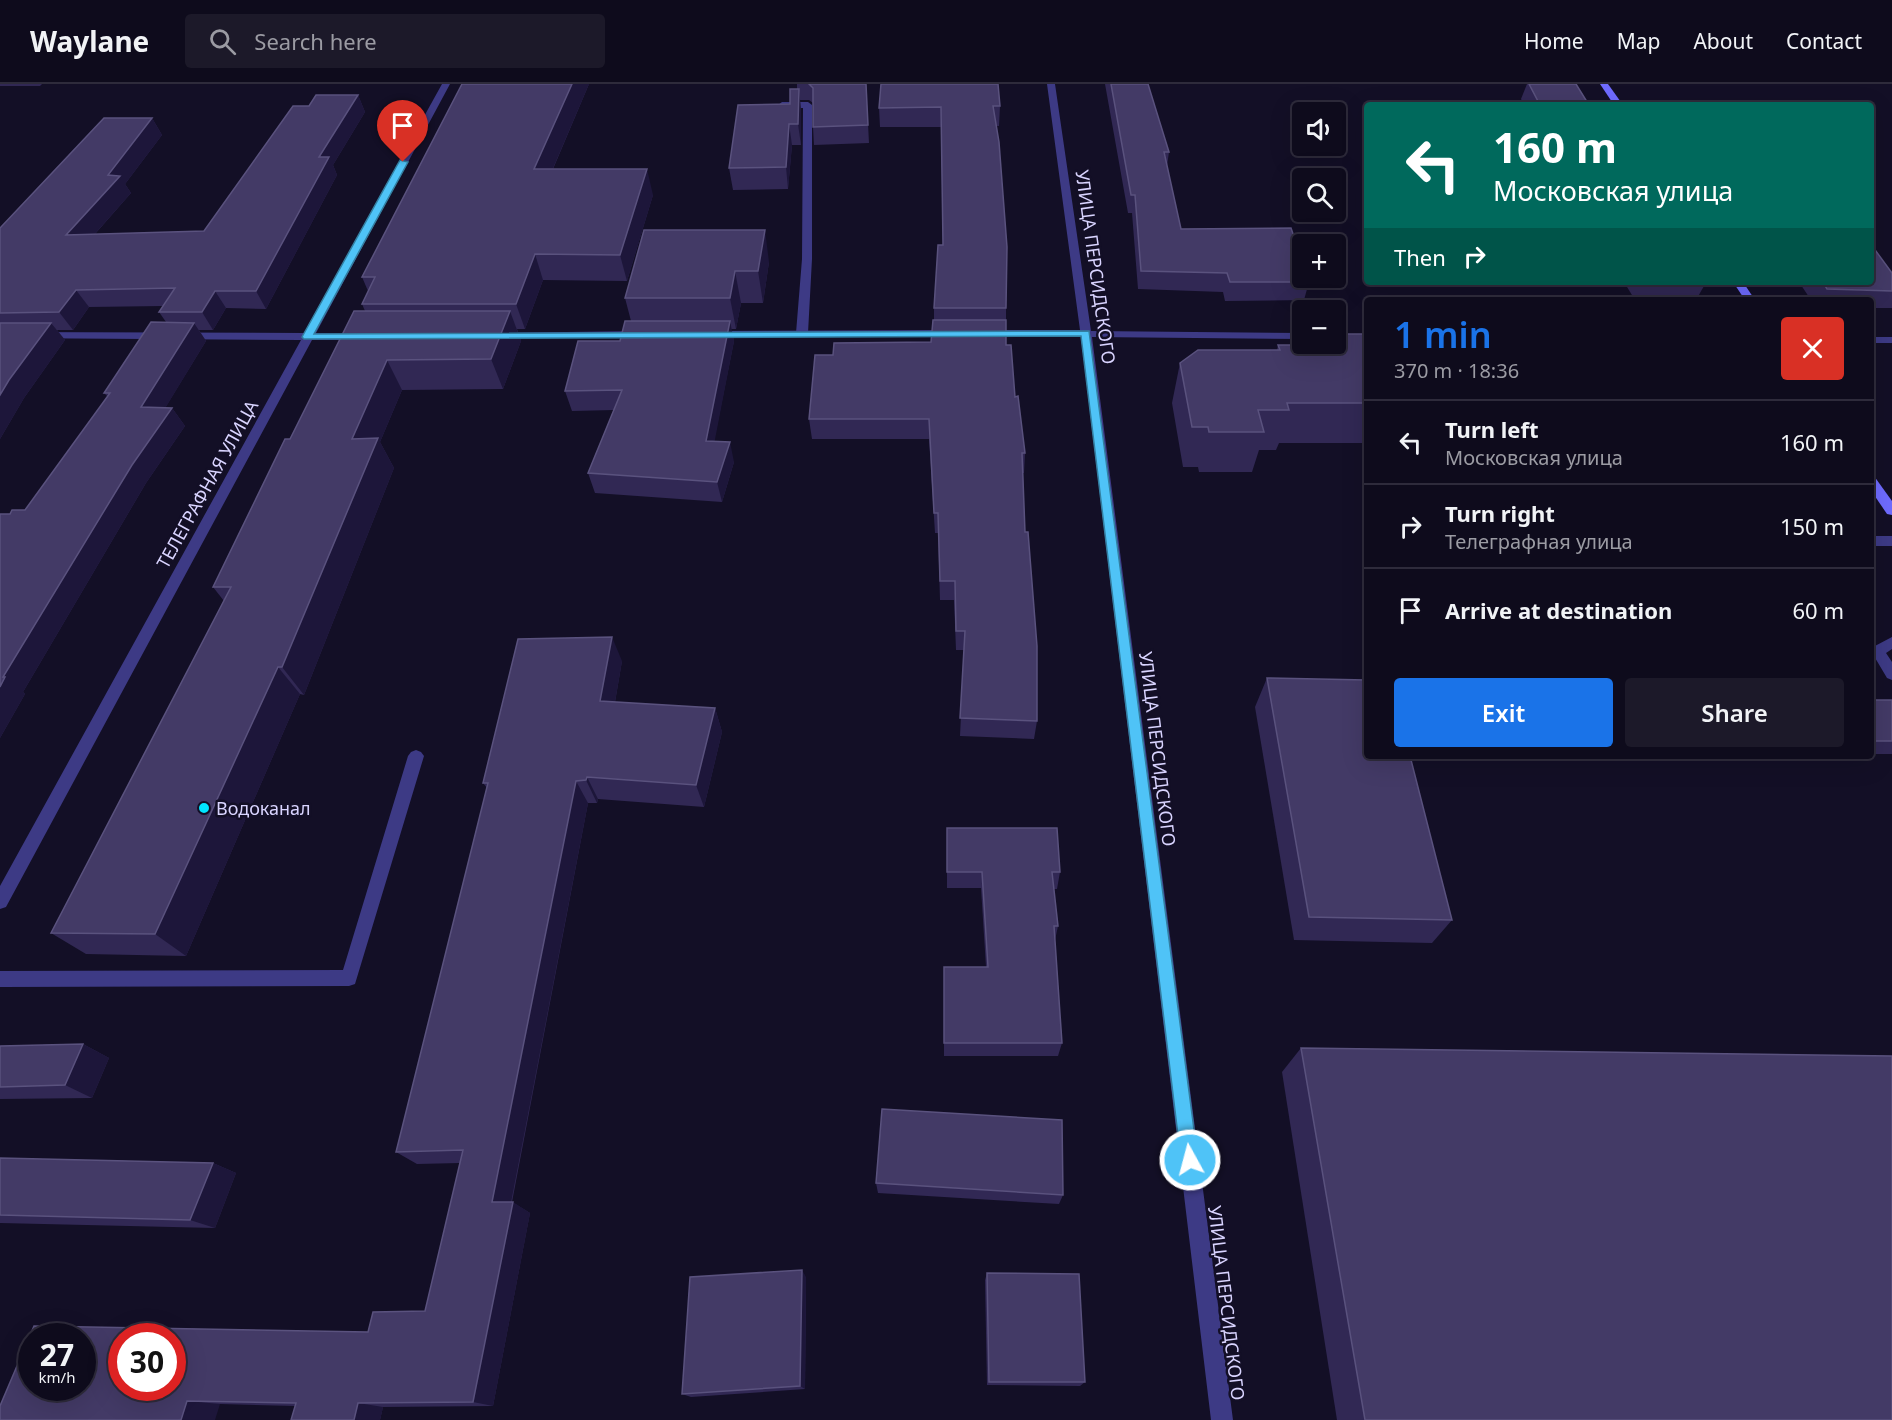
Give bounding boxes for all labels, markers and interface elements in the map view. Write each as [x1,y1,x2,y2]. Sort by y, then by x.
search box [185,14,605,68]
text: Waylane [30,22,149,60]
icon: search [206,25,239,58]
text: Search here [254,26,377,56]
text: Home [1524,27,1584,55]
text: Map [1617,27,1660,55]
text: About [1693,27,1753,55]
text: Contact [1786,27,1862,55]
pin [377,100,428,162]
map controls [1292,102,1346,354]
button: sound [1292,102,1346,156]
icon: arrive [386,109,419,142]
text: 160 m [1493,118,1617,175]
icon: left [1394,126,1472,204]
street label: УЛИЦА ПЕРСИДСКОГО [1070,168,1122,366]
button: search [1292,168,1346,222]
text: Московская улица [1493,172,1733,209]
button: + [1292,234,1346,288]
icon: right [1458,240,1491,273]
text: Then [1394,242,1446,272]
button: − [1292,300,1346,354]
text: 1 min [1394,310,1492,359]
button: close [1781,317,1844,380]
text: 370 m · 18:36 [1394,357,1519,384]
street label: ТЕЛЕГРАФНАЯ УЛИЦА [151,395,264,572]
text: Turn left [1445,414,1539,444]
icon: left [1394,426,1427,459]
text: 160 m [1780,427,1844,457]
text: Московская улица [1445,444,1623,471]
text: Turn right [1445,498,1555,528]
icon: right [1394,510,1427,543]
text: 150 m [1780,511,1844,541]
text: Телеграфная улица [1445,528,1633,555]
icon: arrive [1394,594,1427,627]
text: Arrive at destination [1445,595,1672,625]
text: 60 m [1793,595,1844,625]
street label: УЛИЦА ПЕРСИДСКОГО [1134,650,1182,848]
button: Exit [1394,678,1613,747]
button: Share [1625,678,1844,747]
place label: Водоканал [216,796,311,820]
marker: Водоканал [197,801,211,815]
position arrow [1158,1128,1222,1192]
street label: УЛИЦА ПЕРСИДСКОГО [1203,1204,1251,1402]
speed limit sign: 30 [108,1323,186,1401]
text: 27 [40,1334,74,1375]
text: km/h [39,1367,75,1387]

